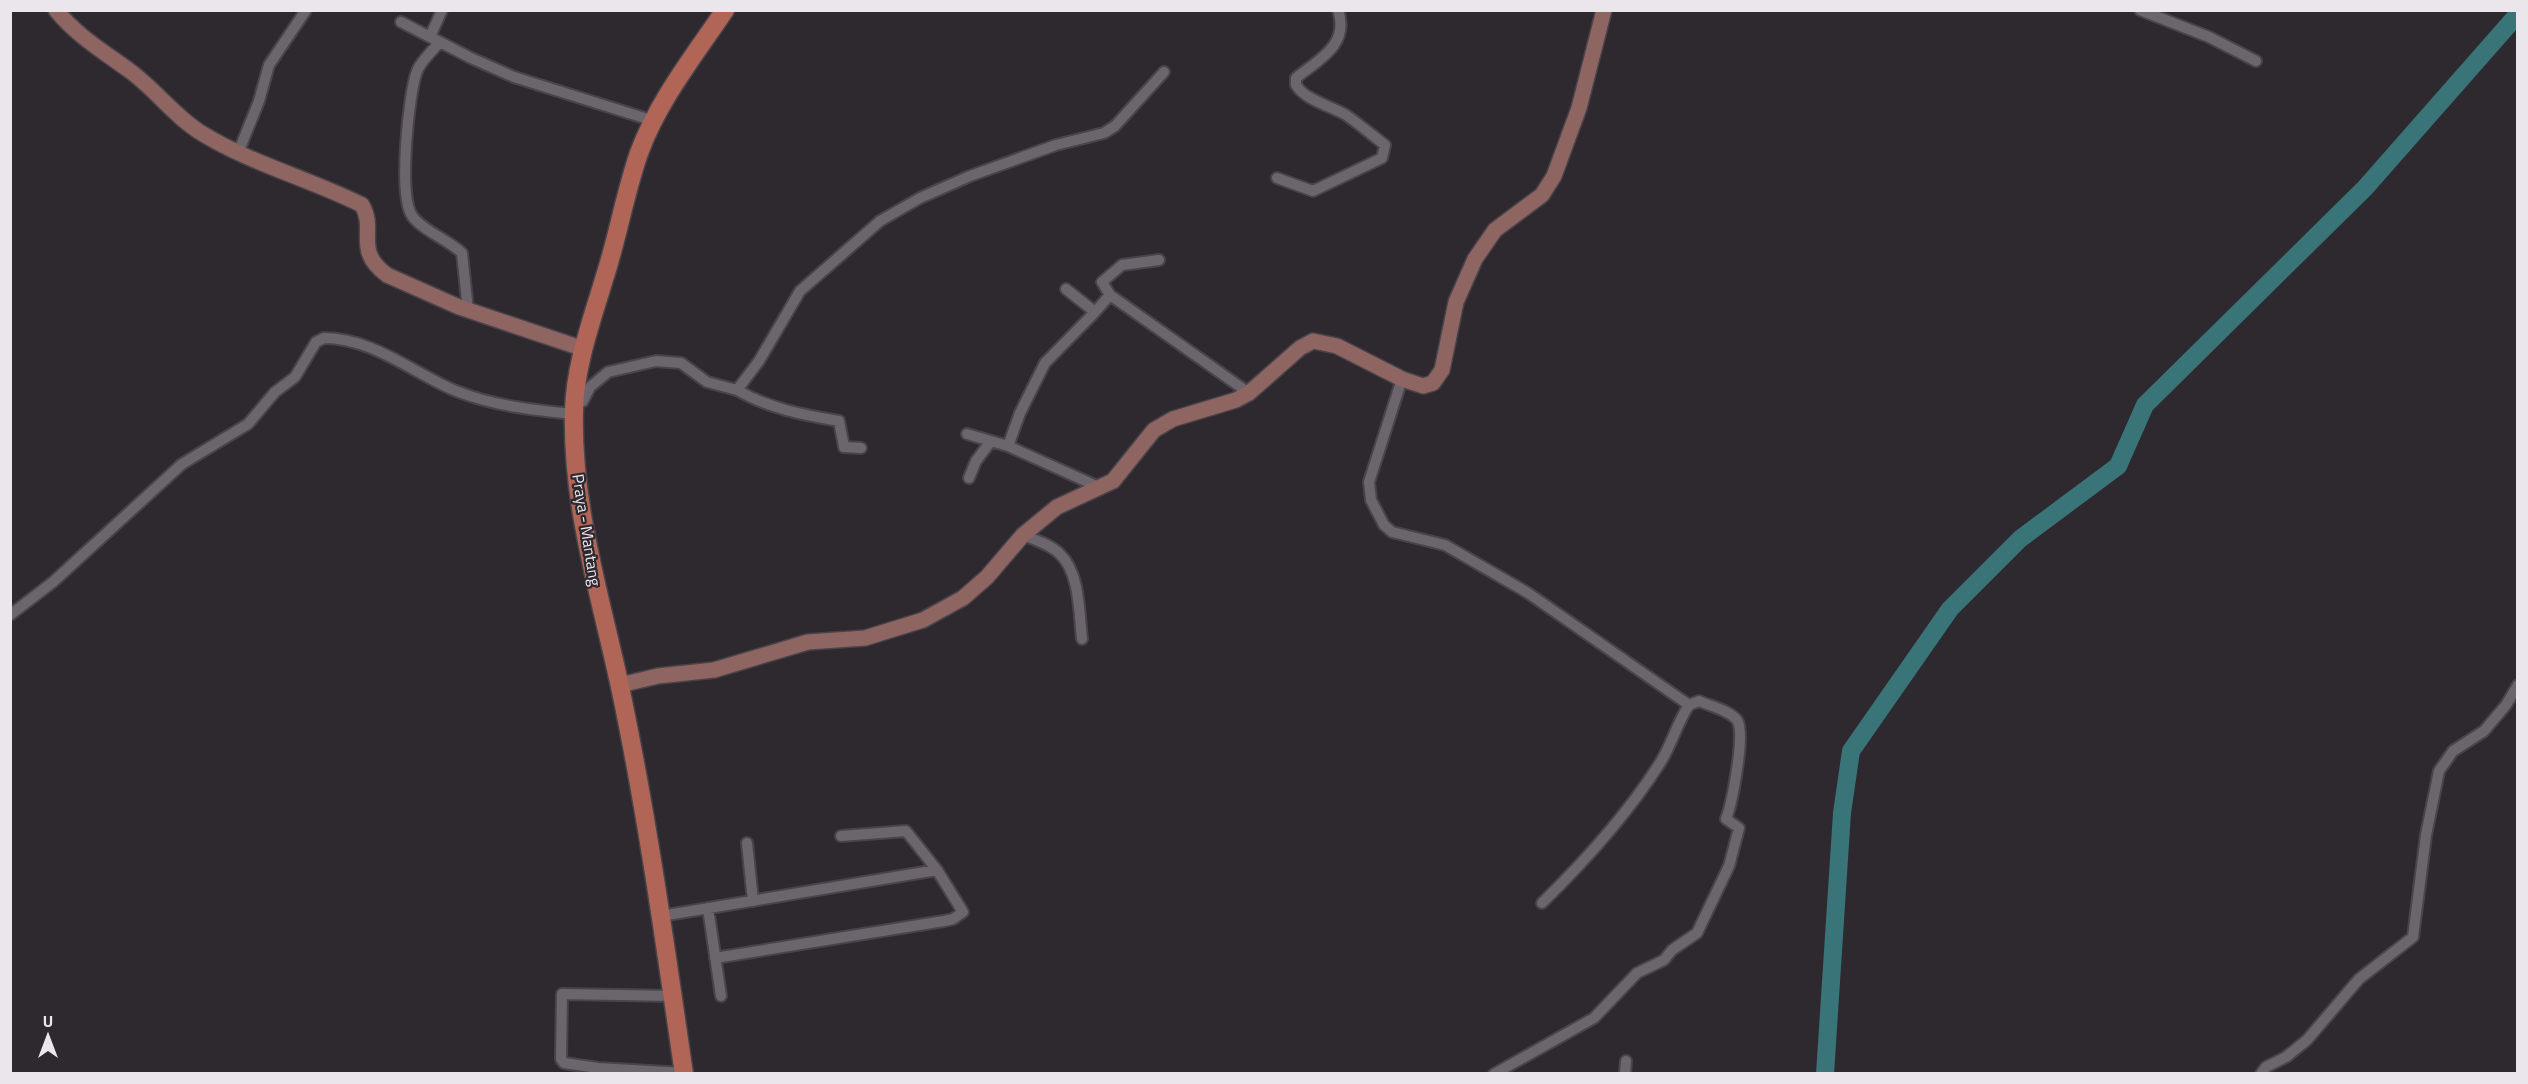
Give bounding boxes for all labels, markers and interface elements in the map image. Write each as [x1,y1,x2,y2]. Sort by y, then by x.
street label: Praya - Mantang [566,472,608,588]
north arrow [18,1006,78,1066]
text: U [43,1009,53,1033]

